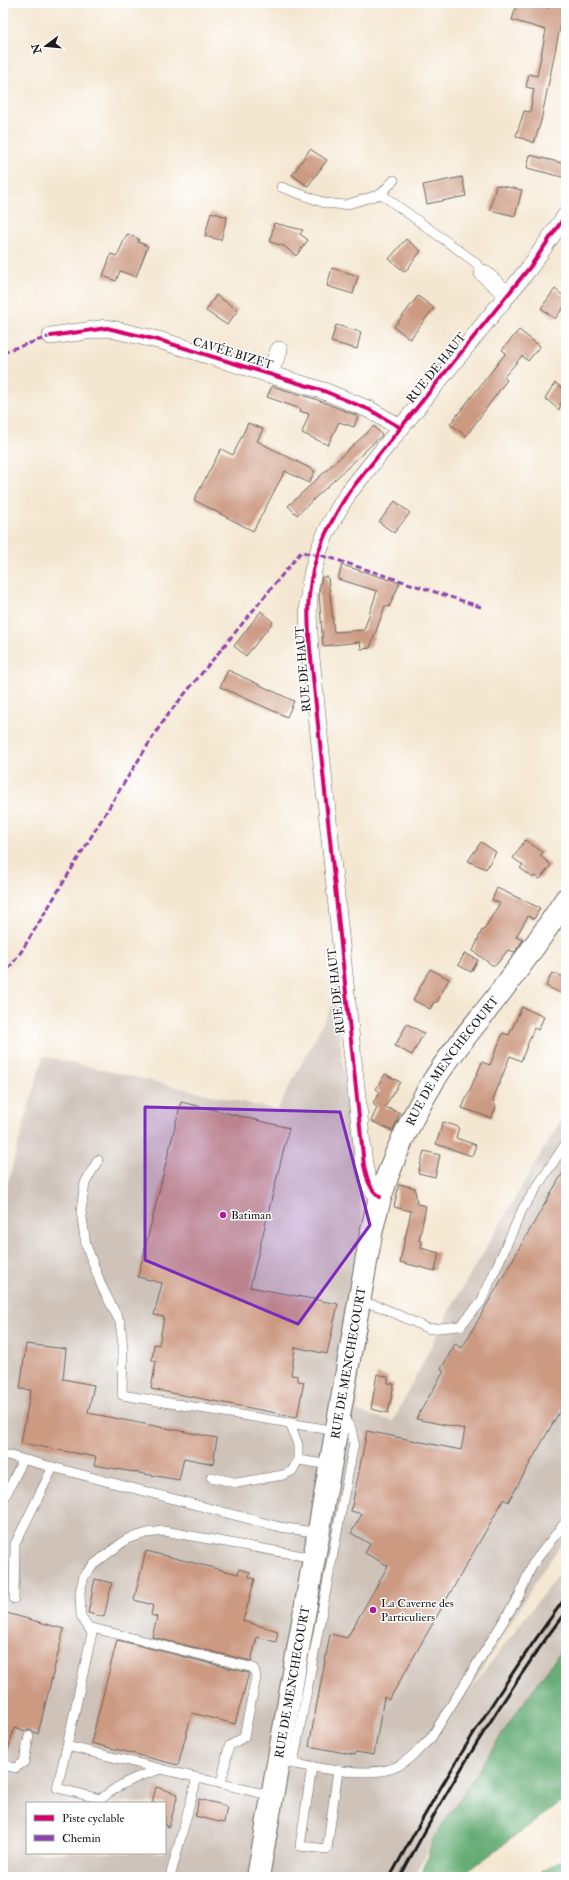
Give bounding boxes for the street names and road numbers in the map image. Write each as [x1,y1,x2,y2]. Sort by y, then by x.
street label: RUE DE HAUT [403,330,469,407]
street label: CAVÉE BIZET [191,334,275,373]
street label: RUE DE HAUT [292,625,315,713]
street label: RUE DE HAUT [325,947,348,1035]
street label: RUE DE MENCHECOURT [403,993,503,1128]
street label: RUE DE MENCHECOURT [328,1286,370,1440]
street label: RUE DE MENCHECOURT [272,1605,314,1759]

